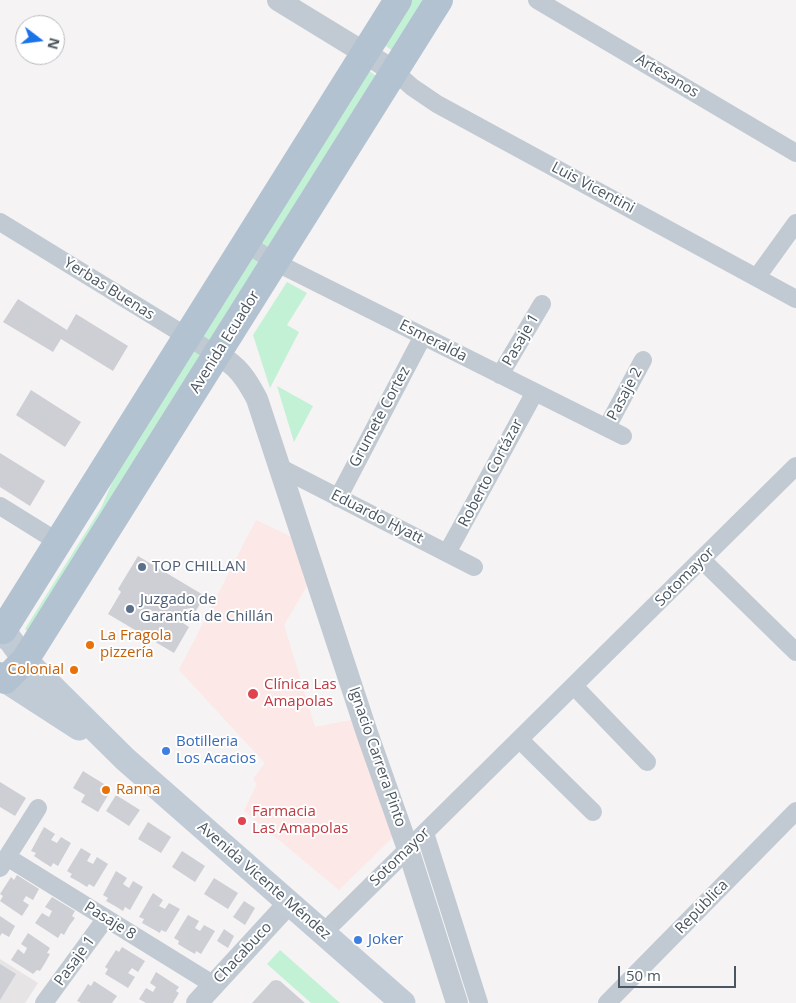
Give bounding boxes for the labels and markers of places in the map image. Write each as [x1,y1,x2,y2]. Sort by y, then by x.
place label: TOP CHILLAN [152,558,246,576]
marker: TOP CHILLAN [136,561,148,573]
place label: Juzgado de Garantía de Chillán [140,591,273,626]
marker: Juzgado de Garantía de Chillán [124,603,136,615]
place label: La Fragola pizzería [100,627,172,662]
marker: La Fragola pizzería [84,639,96,651]
place label: Colonial [8,661,64,679]
marker: Colonial [68,664,80,676]
place label: Clínica Las Amapolas [264,676,337,711]
marker: Clínica Las Amapolas [246,687,260,701]
place label: Botilleria Los Acacios [176,733,256,768]
marker: Botilleria Los Acacios [160,745,172,757]
place label: Ranna [116,781,160,799]
marker: Ranna [100,784,112,796]
place label: Farmacia Las Amapolas [252,803,348,838]
marker: Farmacia Las Amapolas [236,815,248,827]
place label: Joker [368,931,403,949]
marker: Joker [352,934,364,946]

